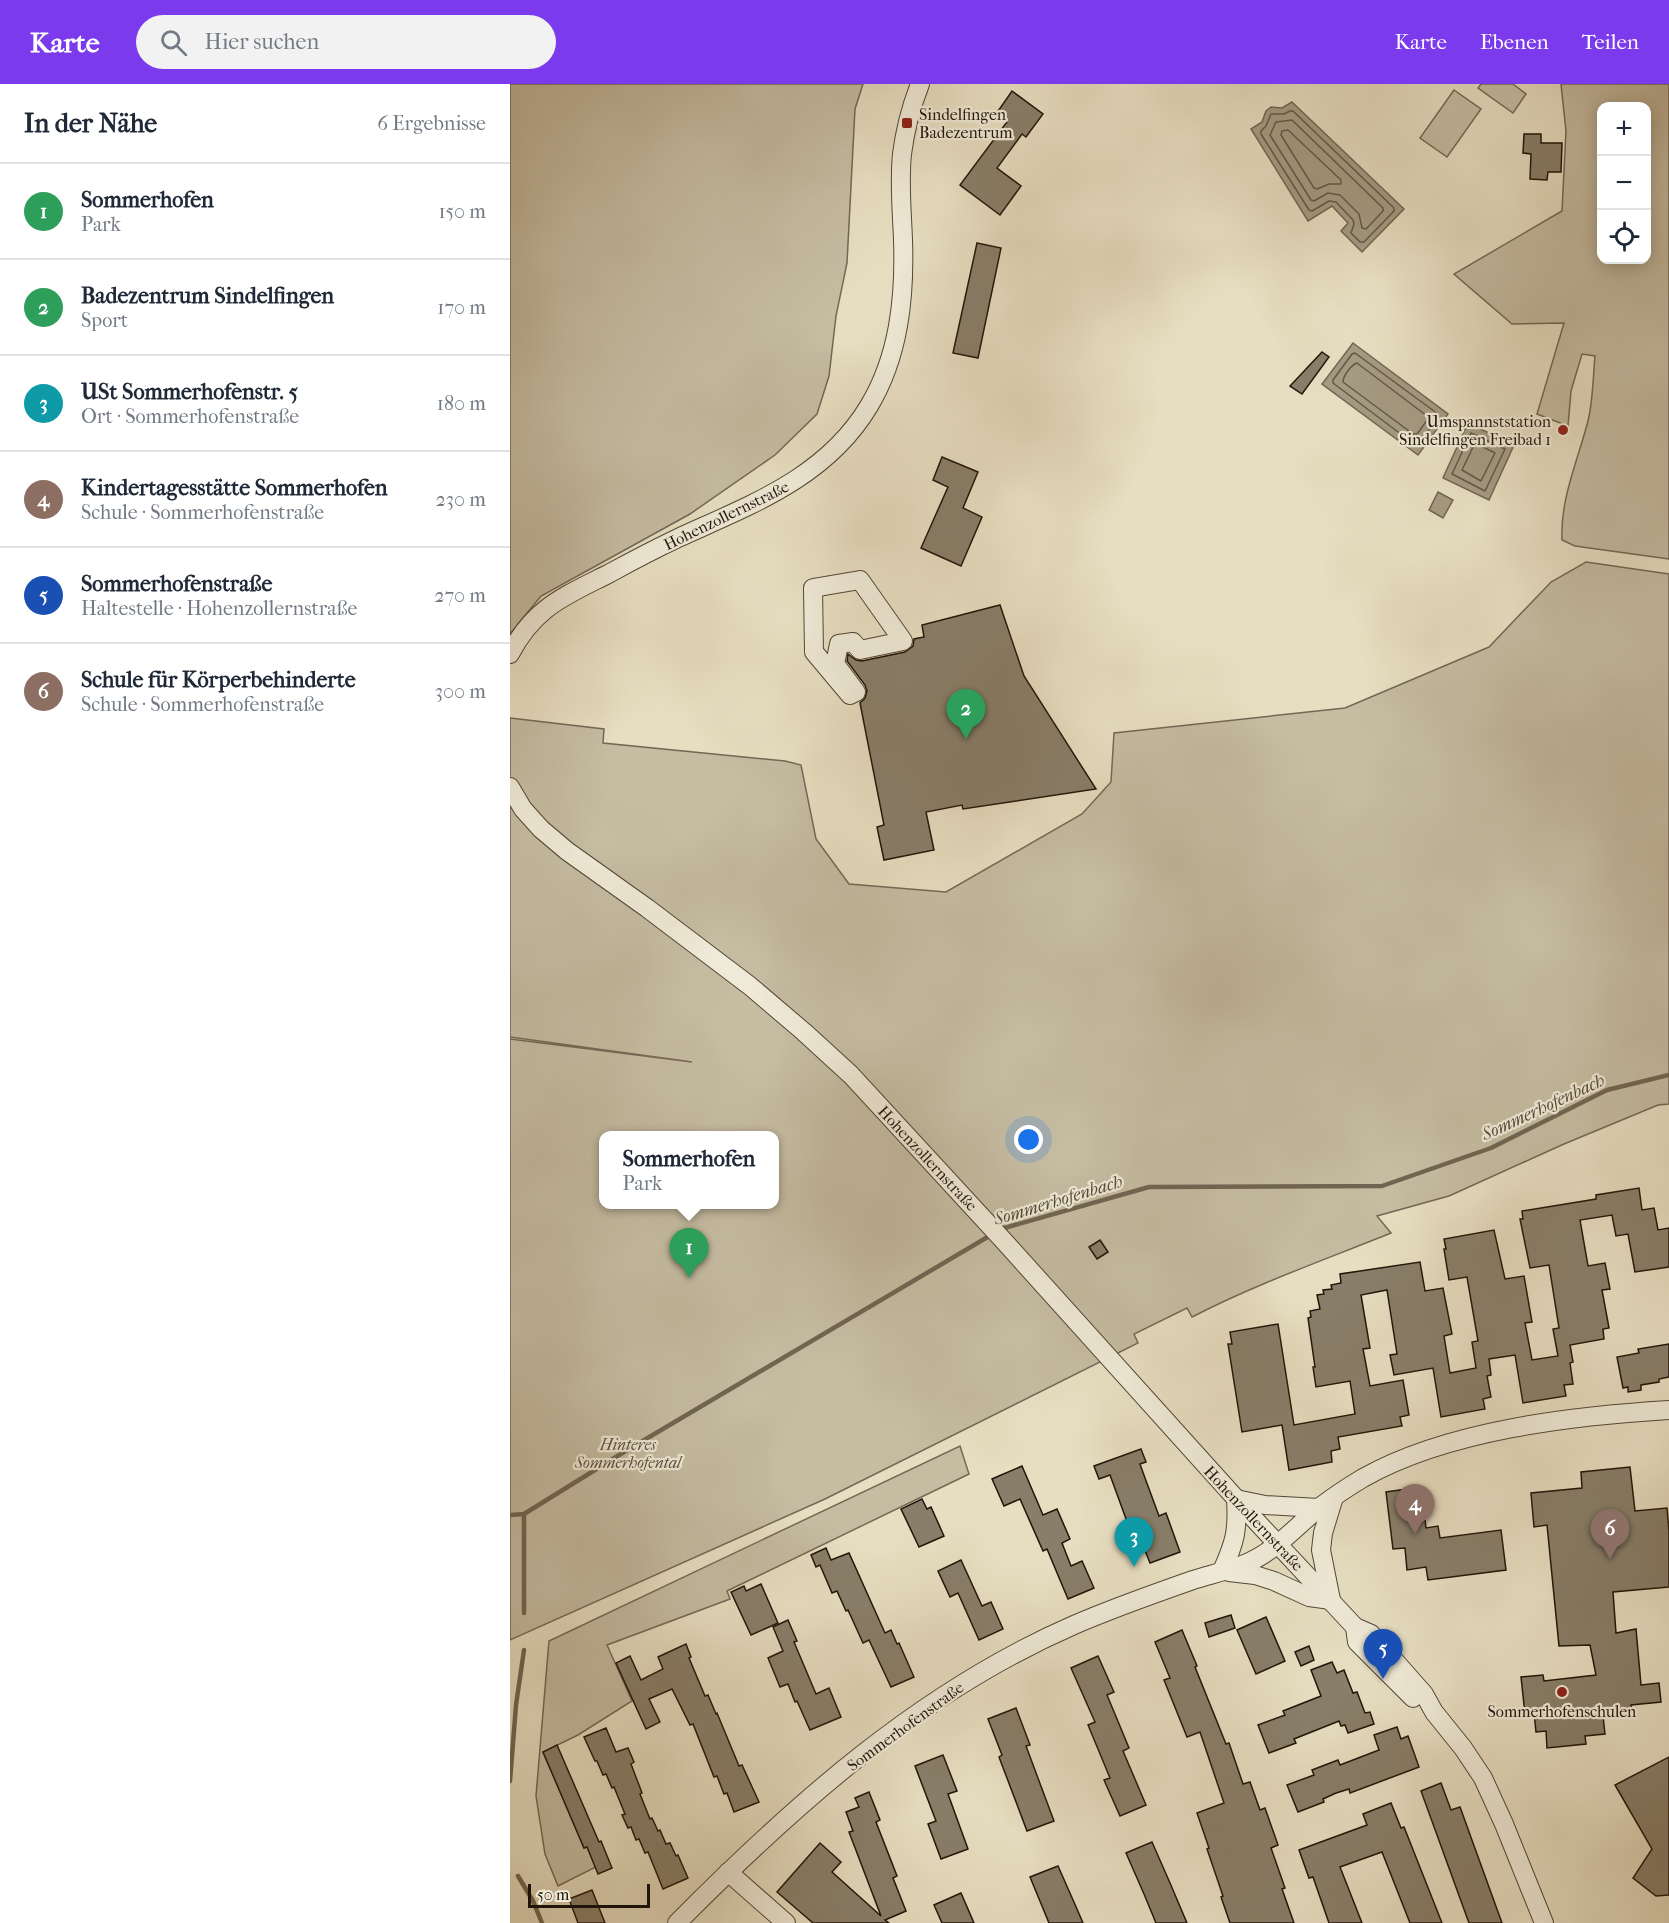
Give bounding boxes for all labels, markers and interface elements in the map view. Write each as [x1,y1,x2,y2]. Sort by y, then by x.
search box [136,15,556,69]
text: Karte [30,26,100,59]
icon: search [157,26,190,59]
text: Hier suchen [205,29,319,55]
text: Karte [1395,30,1447,54]
text: Ebenen [1480,30,1549,54]
text: Teilen [1582,30,1639,54]
map controls [1597,102,1651,264]
button: + [1597,102,1651,156]
place label: Sindelfingen Badezentrum [919,105,1013,142]
text: In der Nähe [24,108,157,139]
text: 6 Ergebnisse [377,112,486,135]
marker: Sindelfingen Badezentrum [900,116,914,130]
button: − [1597,156,1651,210]
text: Sommerhofen [81,187,214,213]
text: 1 [40,200,47,223]
text: 150 m [438,200,486,223]
button: locate [1597,210,1651,264]
text: Park [81,213,121,236]
text: Badezentrum Sindelfingen [81,283,334,309]
text: 2 [38,296,49,319]
text: 170 m [437,296,486,319]
text: Sport [81,309,128,332]
text: USt Sommerhofenstr. 5 [81,379,298,405]
text: 3 [39,392,48,415]
text: 180 m [437,392,486,415]
text: Ort · Sommerhofenstraße [81,405,299,428]
place label: Umspannststation Sindelfingen Freibad 1 [1399,412,1552,449]
marker: Umspannststation Sindelfingen Freibad 1 [1556,423,1570,437]
text: Kindertagesstätte Sommerhofen [81,475,388,501]
street label: Hohenzollernstraße [661,477,792,554]
text: 4 [38,488,49,511]
text: 230 m [436,488,486,511]
text: Schule · Sommerhofenstraße [81,501,324,524]
text: Sommerhofenstraße [81,571,272,597]
text: 5 [39,584,48,607]
text: 270 m [434,584,486,607]
text: Haltestelle · Hohenzollernstraße [81,597,357,620]
text: Schule für Körperbehinderte [81,667,356,693]
text: 6 [38,680,49,703]
text: 300 m [435,680,486,703]
pin: 2 [946,690,986,739]
text: Schule · Sommerhofenstraße [81,693,324,716]
water label: Sommerhofenbach [1477,1070,1608,1146]
street label: Hohenzollernstraße [874,1102,981,1215]
your location [1014,1125,1043,1154]
popup [599,1131,779,1209]
text: Sommerhofen [623,1146,755,1172]
water label: Sommerhofenbach [990,1171,1125,1230]
text: Park [623,1172,662,1195]
pin: 1 [670,1228,708,1278]
park label: Hinteres Sommerhofental [574,1435,683,1472]
street label: Hohenzollernstraße [1200,1462,1307,1575]
pin: 4 [1396,1484,1434,1534]
pin: 6 [1590,1510,1630,1559]
pin: 3 [1114,1518,1154,1567]
pin: 5 [1364,1630,1402,1679]
street label: Sommerhofenstraße [843,1678,967,1775]
marker: Sommerhofenschulen [1555,1685,1569,1699]
place label: Sommerhofenschulen [1488,1702,1637,1721]
scale bar [528,1881,650,1908]
text: 50 m [537,1885,569,1904]

